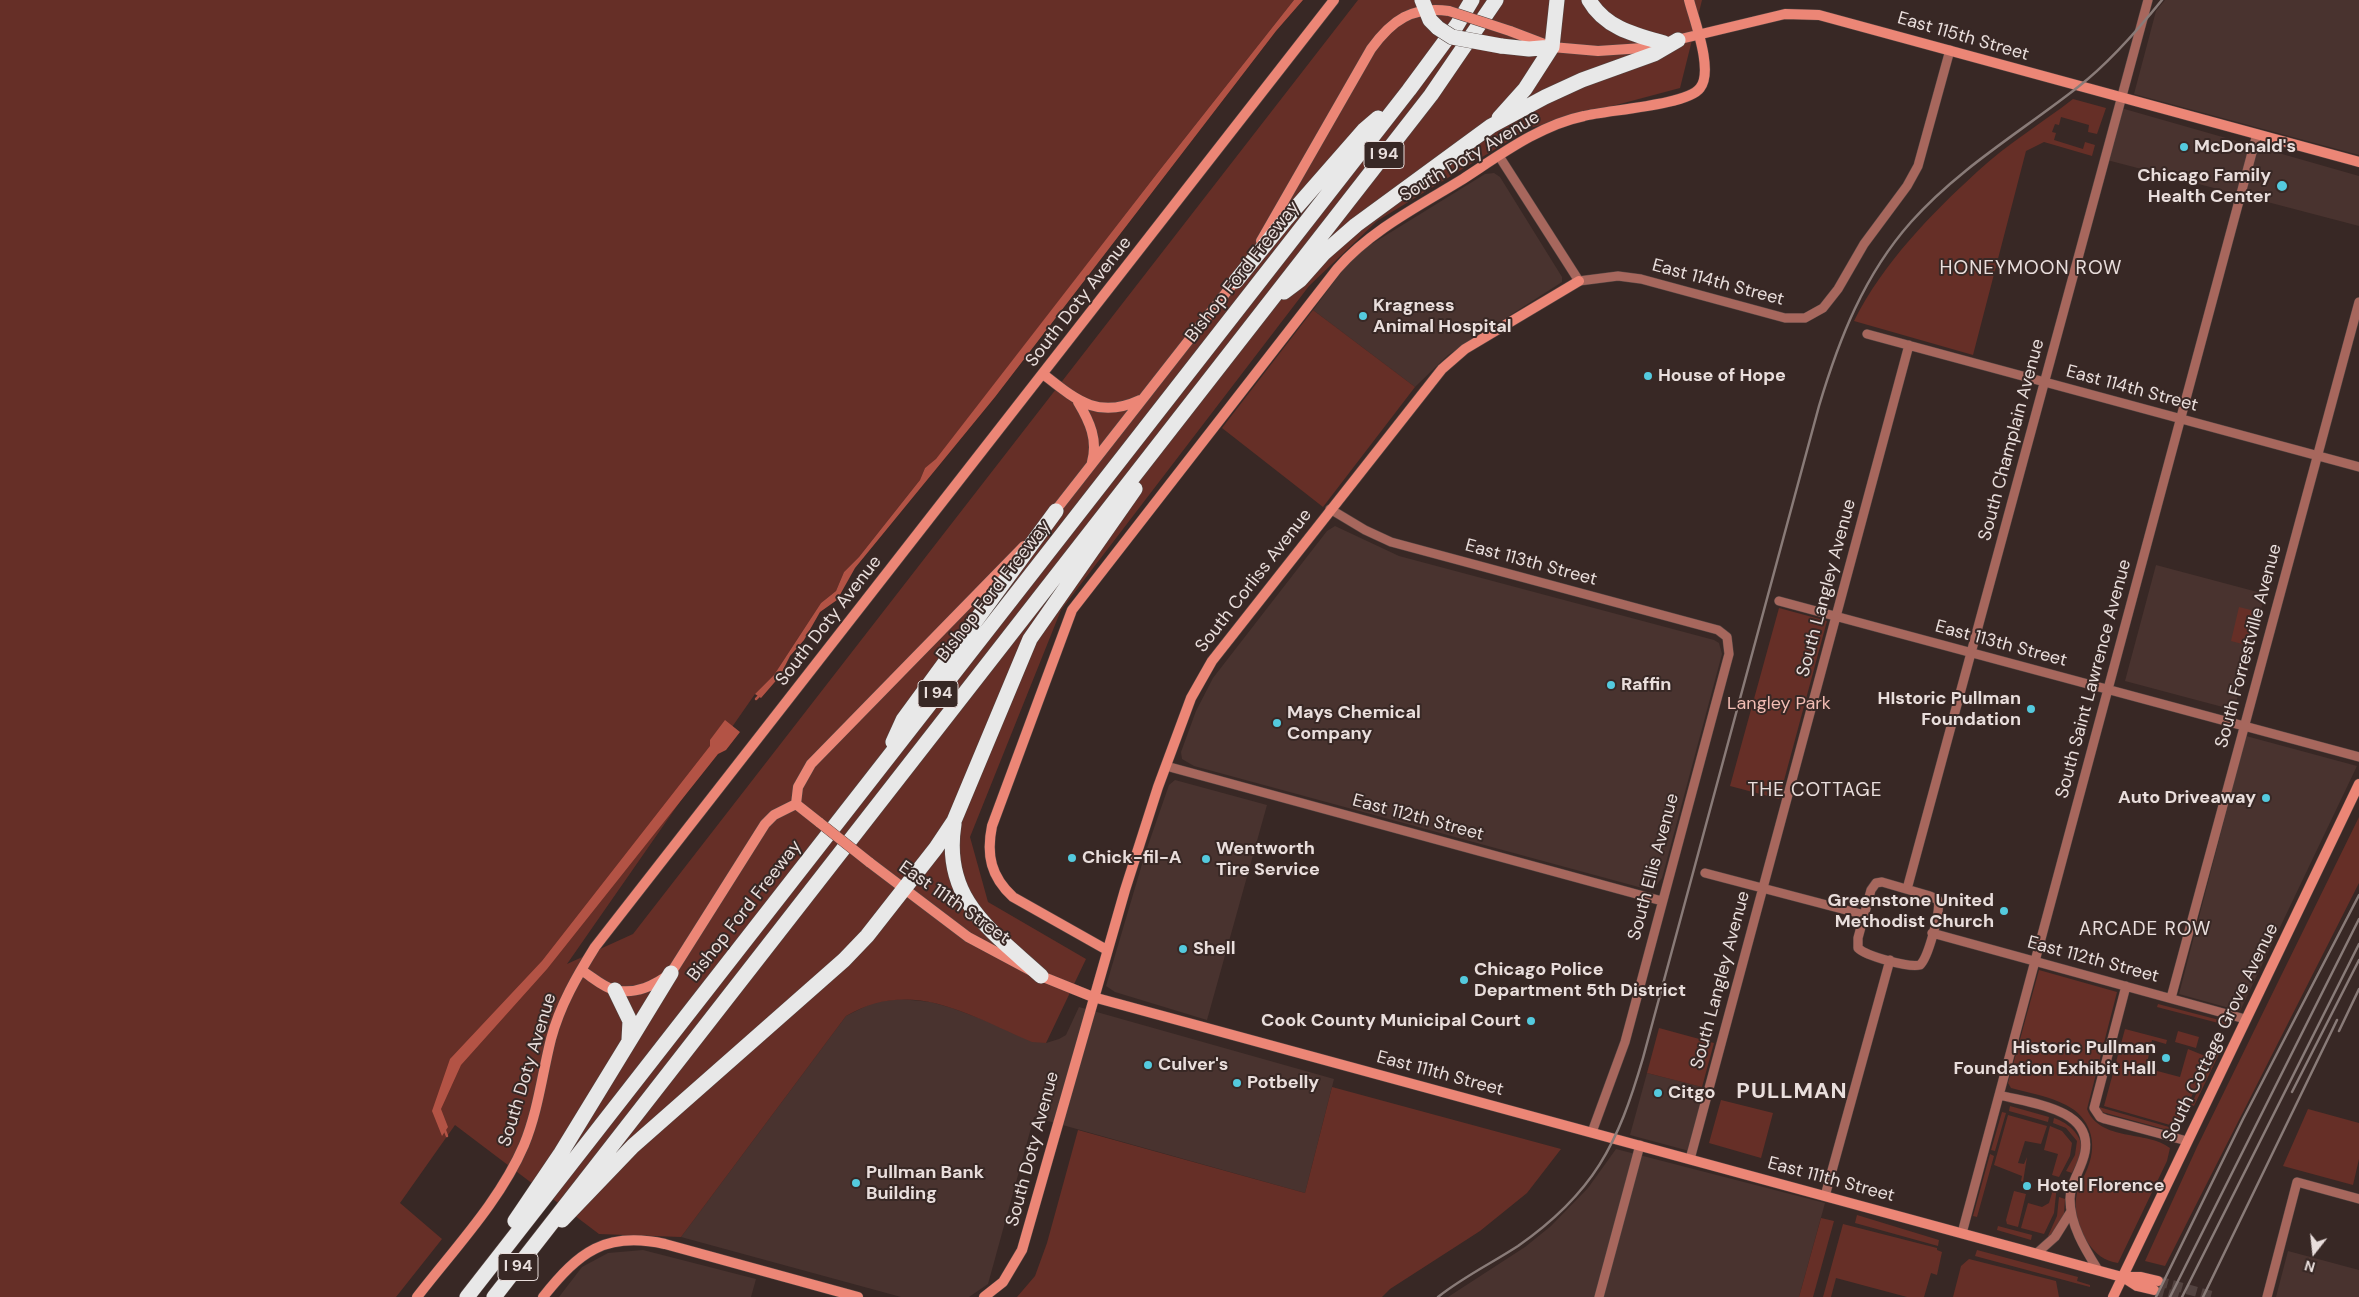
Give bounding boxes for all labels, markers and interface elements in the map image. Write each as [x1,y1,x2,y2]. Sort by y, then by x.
street label: East 115th Street [1895,8,2031,66]
street label: South Doty Avenue [1396,107,1544,207]
place label: McDonald's [2194,136,2296,158]
marker: McDonald's [2178,141,2190,153]
road number: I 94 [1364,142,1404,168]
place label: Chicago Family Health Center [2137,165,2271,208]
marker: Chicago Family Health Center [2275,179,2289,193]
street label: Bishop Ford Freeway [1181,197,1305,347]
street label: South Doty Avenue [1021,233,1137,371]
street label: East 114th Street [1650,255,1786,311]
district label: HONEYMOON ROW [1938,258,2124,280]
place label: Kragness Animal Hospital [1373,295,1512,338]
marker: Kragness Animal Hospital [1357,310,1369,322]
street label: South Champlain Avenue [1975,337,2049,543]
street label: East 114th Street [2064,361,2200,417]
place label: House of Hope [1658,365,1786,387]
marker: House of Hope [1642,370,1654,382]
street label: South Langley Avenue [1793,497,1861,679]
street label: South Corliss Avenue [1191,505,1317,657]
street label: Bishop Ford Freeway [932,516,1056,666]
street label: East 113th Street [1463,535,1599,591]
street label: South Forrestville Avenue [2211,542,2287,750]
street label: South Doty Avenue [771,552,887,690]
street label: South Saint Lawrence Avenue [2052,557,2136,801]
street label: East 113th Street [1933,616,2069,672]
place label: Raffin [1621,674,1671,696]
marker: Raffin [1605,679,1617,691]
road number: I 94 [918,681,958,708]
place label: HIstoric Pullman Foundation [1878,688,2021,731]
park label: Langley Park [1727,693,1831,715]
place label: Mays Chemical Company [1287,702,1421,744]
marker: HIstoric Pullman Foundation [2025,703,2037,715]
marker: Mays Chemical Company [1271,717,1283,729]
district label: THE COTTAGE [1746,780,1884,802]
place label: Auto Driveaway [2118,787,2256,809]
street label: East 112th Street [1350,790,1486,846]
street label: South Ellis Avenue [1624,791,1684,943]
marker: Auto Driveaway [2260,792,2272,804]
street label: Bishop Ford Freeway [683,836,807,986]
place label: Wentworth Tire Service [1216,838,1320,881]
place label: Chick-fil-A [1082,847,1181,869]
marker: Chick-fil-A [1066,852,1078,864]
marker: Wentworth Tire Service [1200,853,1212,865]
street label: East 111th Street [894,857,1014,949]
street label: South Langley Avenue [1687,889,1755,1071]
place label: Greenstone United Methodist Church [1827,890,1994,932]
marker: Greenstone United Methodist Church [1998,905,2010,917]
district label: ARCADE ROW [2077,919,2213,941]
street label: South Cottage Grove Avenue [2159,920,2283,1146]
street label: East 112th Street [2025,932,2161,988]
place label: Shell [1193,938,1235,960]
marker: Shell [1177,943,1189,955]
place label: Chicago Police Department 5th District [1474,959,1686,1002]
marker: Chicago Police Department 5th District [1458,974,1470,986]
street label: South Doty Avenue [494,991,562,1149]
place label: Cook County Municipal Court [1261,1010,1521,1032]
marker: Cook County Municipal Court [1525,1015,1537,1027]
place label: Historic Pullman Foundation Exhibit Hall [1953,1037,2156,1080]
street label: East 111th Street [1374,1047,1506,1101]
marker: Historic Pullman Foundation Exhibit Hall [2160,1052,2172,1064]
place label: Culver's [1158,1054,1228,1076]
marker: Culver's [1142,1059,1154,1071]
street label: South Doty Avenue [1002,1069,1064,1229]
place label: Potbelly [1247,1072,1319,1094]
marker: Potbelly [1231,1077,1243,1089]
district label: PULLMAN [1735,1079,1849,1105]
place label: Citgo [1668,1082,1715,1104]
marker: Citgo [1652,1087,1664,1099]
street label: East 111th Street [1765,1153,1897,1207]
place label: Pullman Bank Building [866,1162,984,1204]
place label: Hotel Florence [2037,1175,2165,1197]
marker: Pullman Bank Building [850,1177,862,1189]
marker: Hotel Florence [2021,1180,2033,1192]
north arrow [2289,1227,2339,1277]
road number: I 94 [498,1254,538,1280]
text: N [2302,1256,2317,1276]

